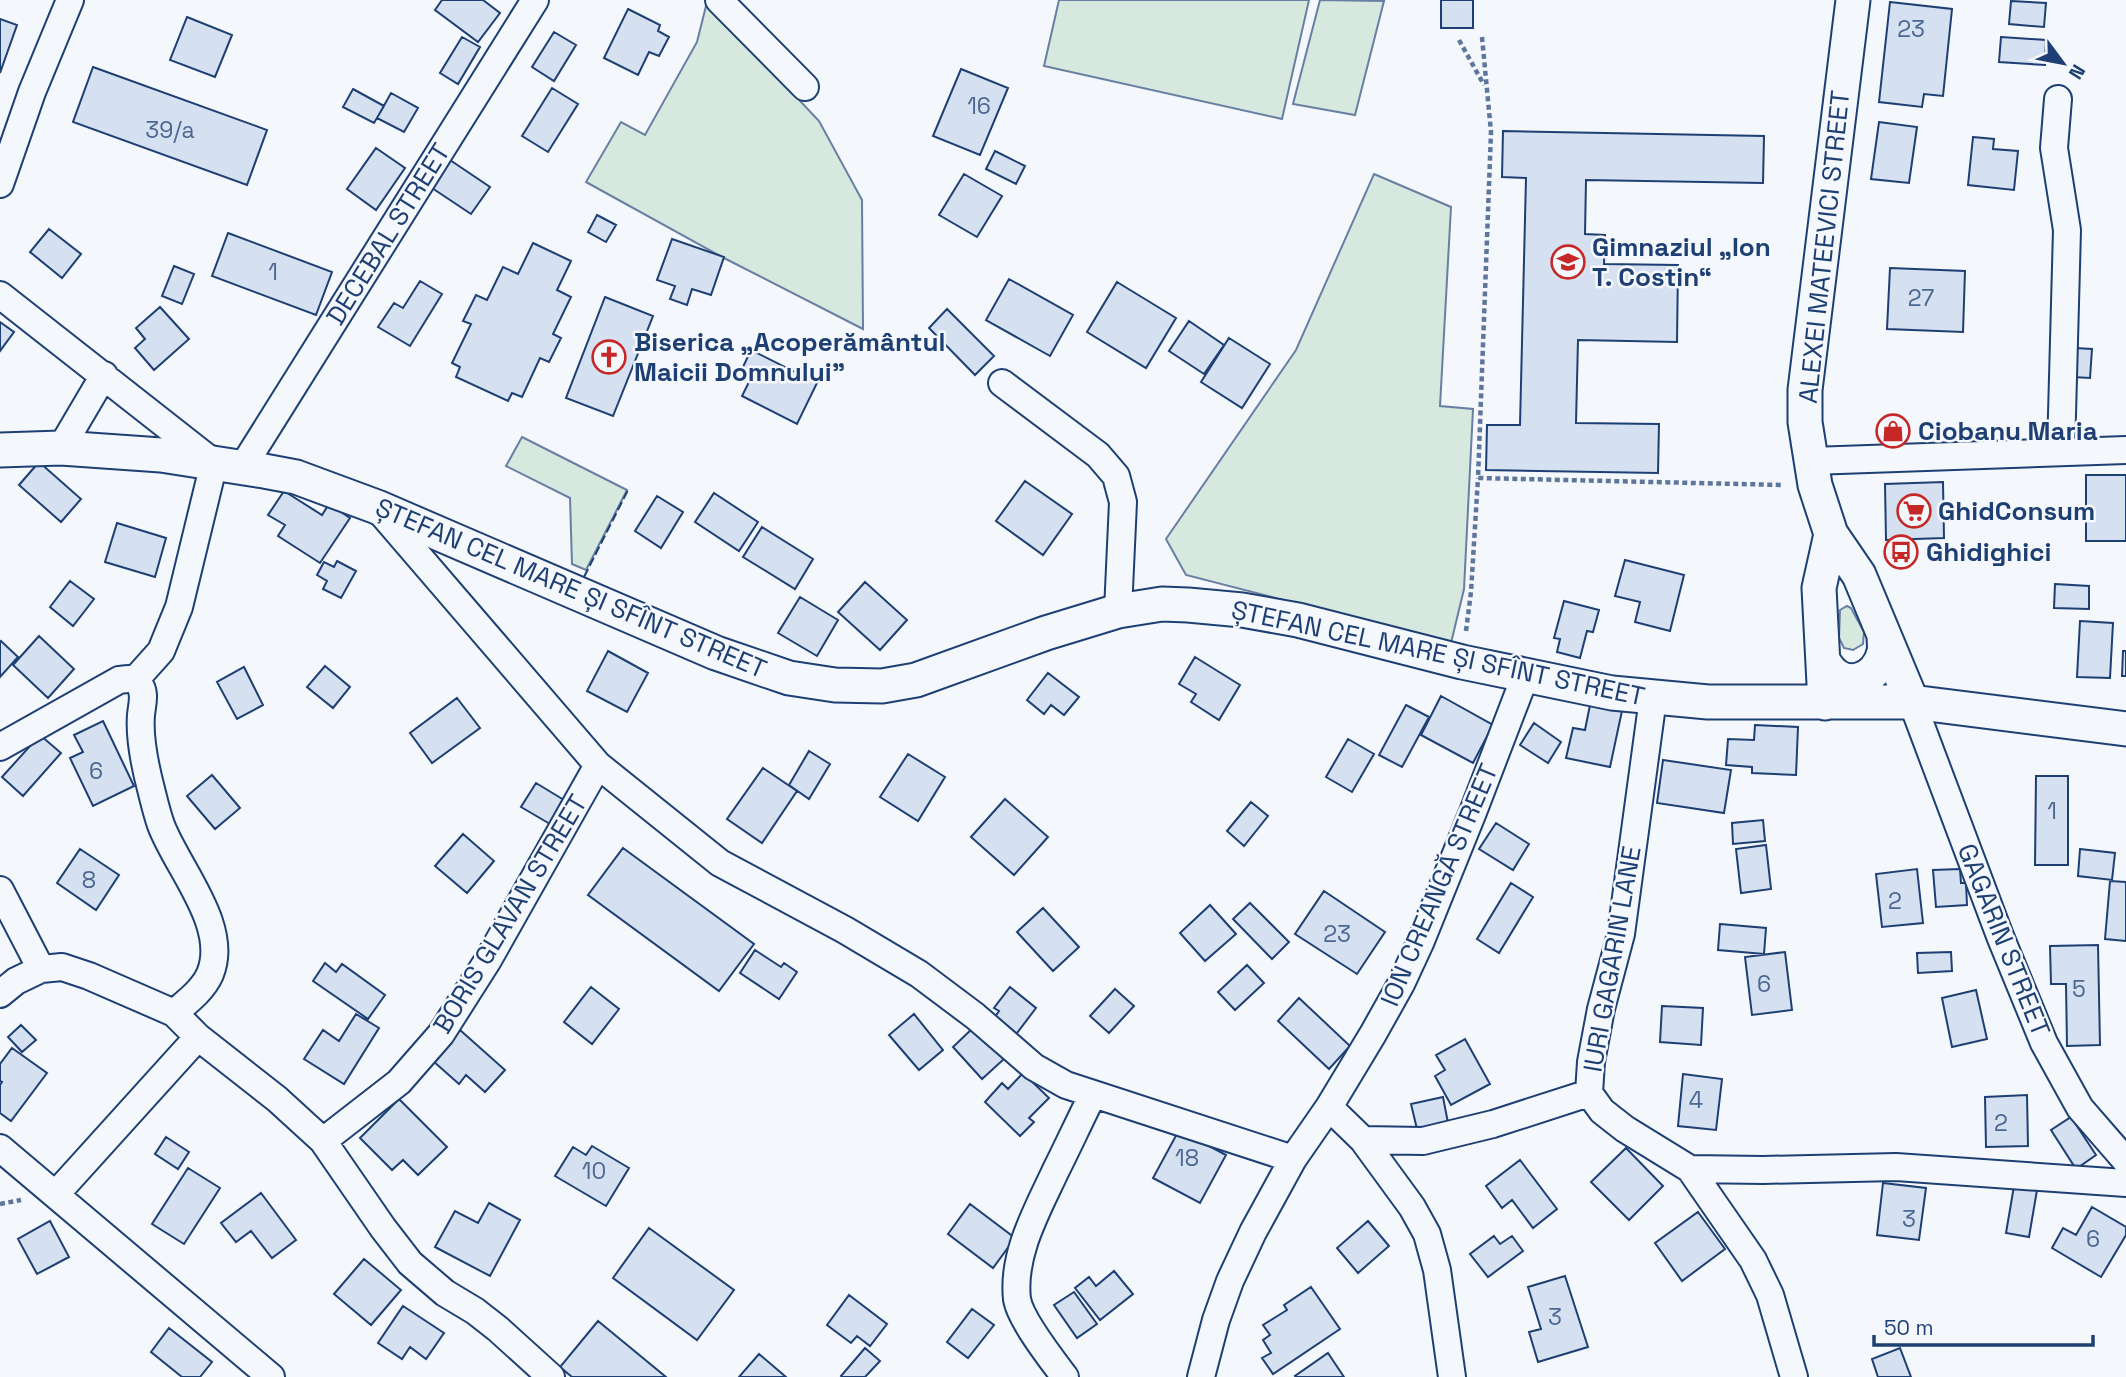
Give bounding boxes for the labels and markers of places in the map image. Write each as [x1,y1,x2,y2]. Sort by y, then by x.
place label: Gimnaziul „Ion T. Costin“ [1592,230,1771,294]
school or university icon: Gimnaziul „Ion T. Costin“ [1549,243,1587,281]
place label: Biserica „Acoperământul Maicii Domnului” [634,325,945,389]
church icon: Biserica „Acoperământul Maicii Domnului” [590,338,628,376]
shop icon: Ciobanu Maria [1874,412,1912,450]
place label: Ciobanu Maria [1918,414,2098,448]
supermarket icon: GhidConsum [1895,492,1933,530]
place label: GhidConsum [1938,494,2095,528]
bus stop icon: Ghidighici [1882,533,1920,571]
place label: Ghidighici [1926,535,2051,569]

